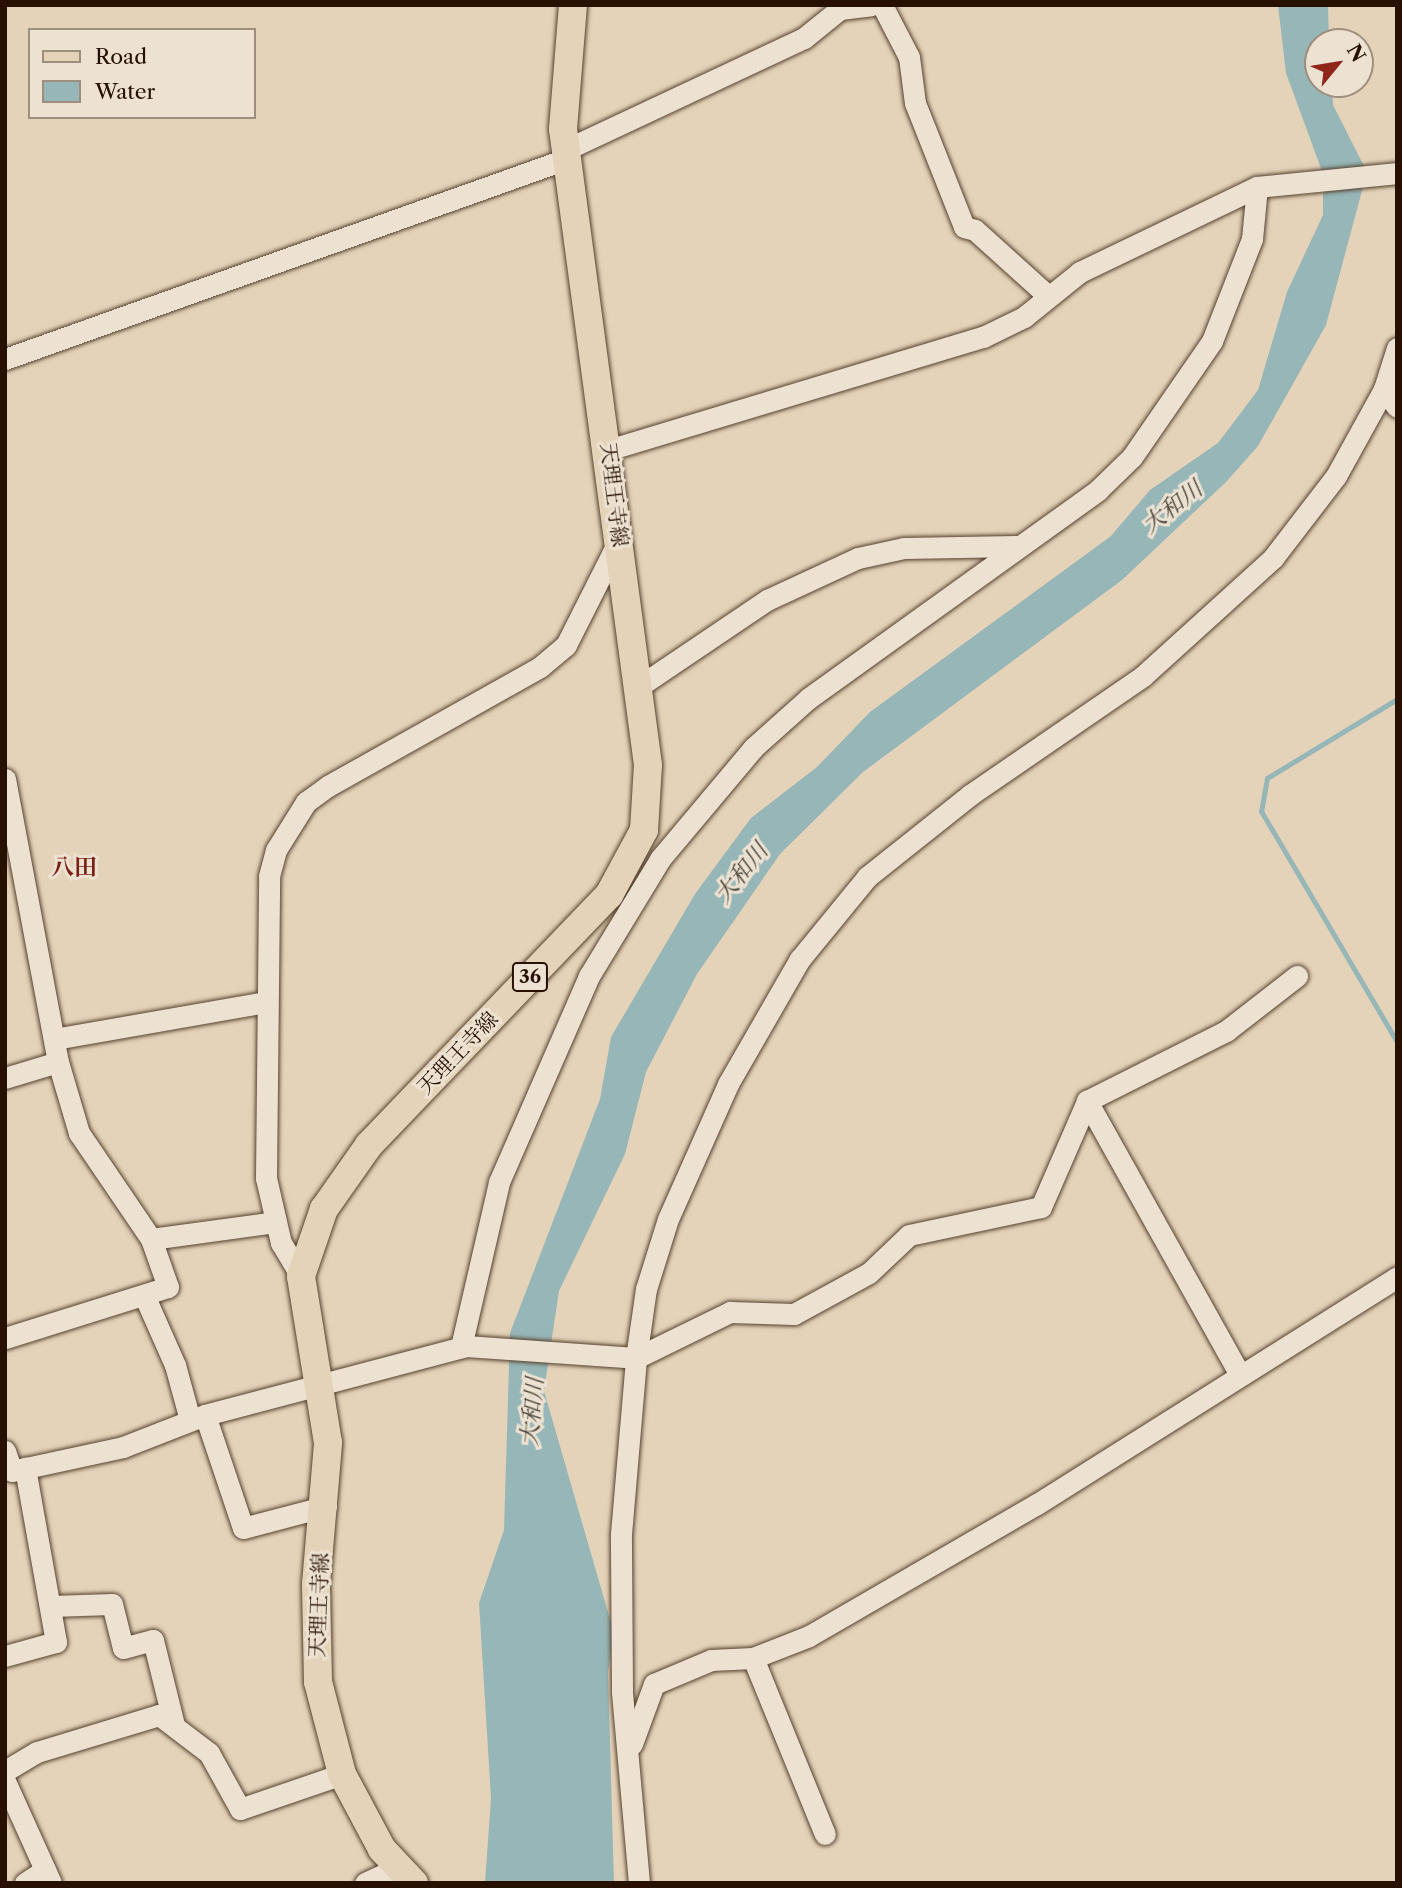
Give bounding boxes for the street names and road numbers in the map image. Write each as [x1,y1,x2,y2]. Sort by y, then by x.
street label: 天理王寺線 [595,441,633,549]
road number: 36 [511,962,549,993]
street label: 天理王寺線 [412,1006,504,1100]
street label: 天理王寺線 [305,1552,333,1658]

